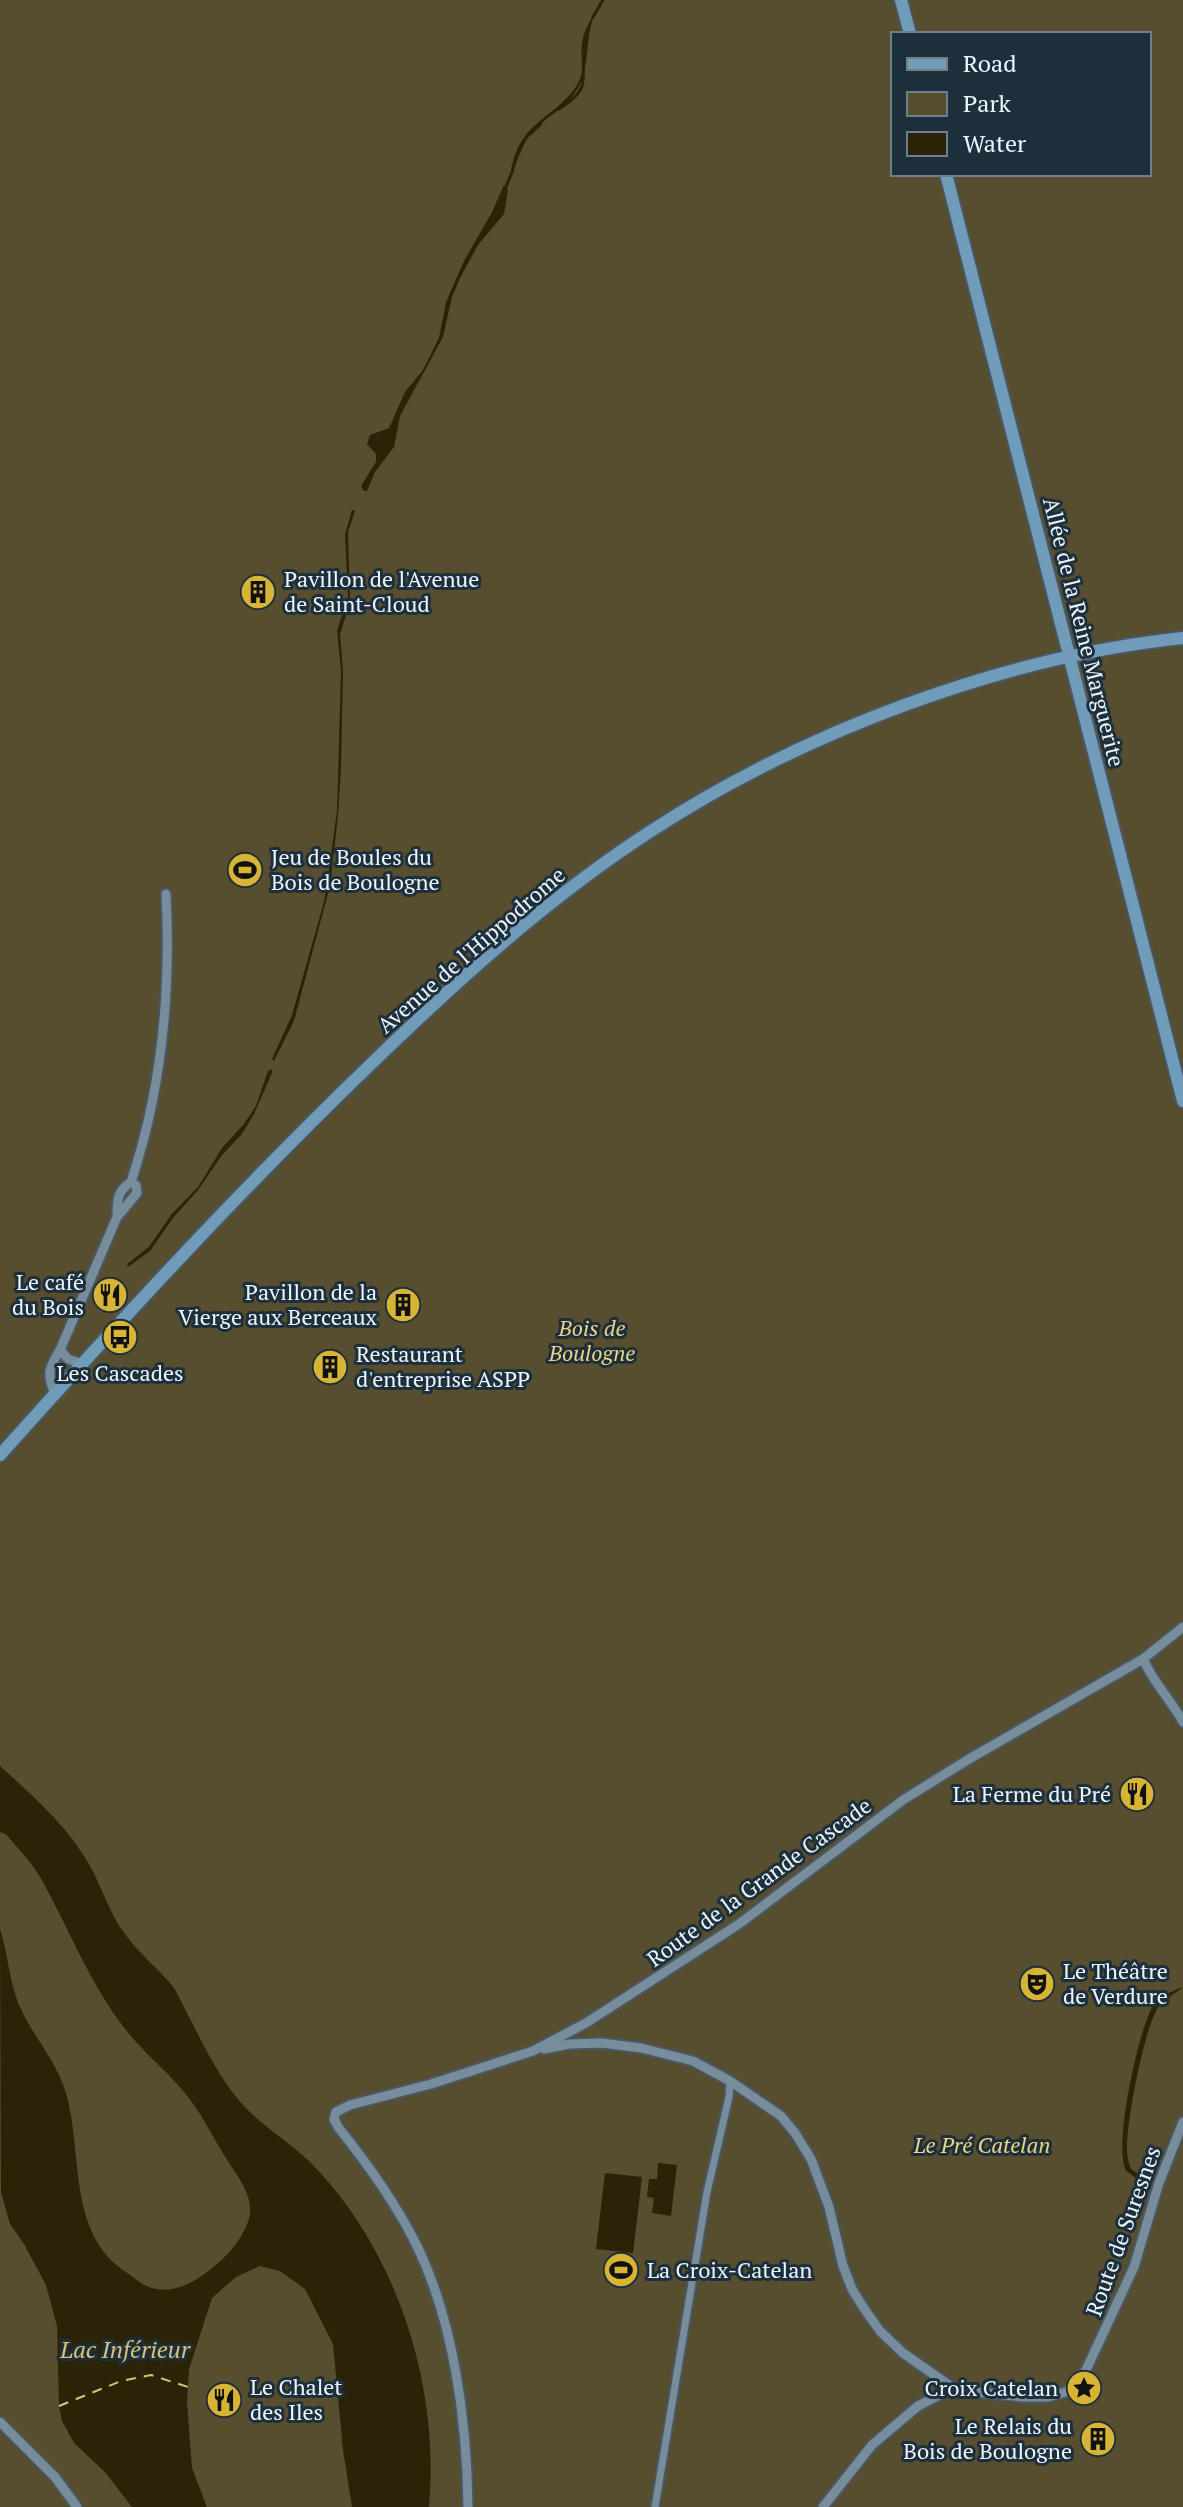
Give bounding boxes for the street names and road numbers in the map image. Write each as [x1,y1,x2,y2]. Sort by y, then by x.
street label: Allée de la Reine Marguerite [1037,494,1132,769]
street label: Avenue de l'Hippodrome [371,860,571,1039]
street label: Route de la Grande Cascade [641,1790,877,1973]
street label: Route de Suresnes [1078,2142,1167,2320]

